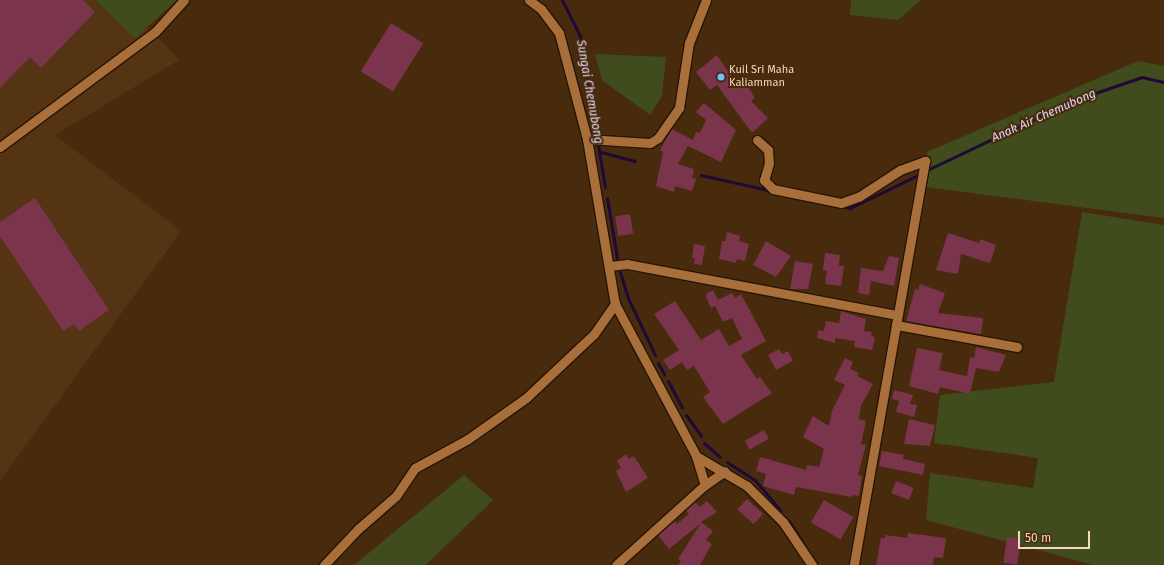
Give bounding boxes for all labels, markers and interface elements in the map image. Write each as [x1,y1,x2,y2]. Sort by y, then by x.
water label: Sungai Chemubong [573,39,605,145]
place label: Kuil Sri Maha Kaliamman [729,64,794,90]
marker: Kuil Sri Maha Kaliamman [716,72,726,82]
water label: Anak Air Chemubong [990,87,1098,145]
scale bar [1020,523,1092,549]
text: 50 m [1025,531,1051,545]

